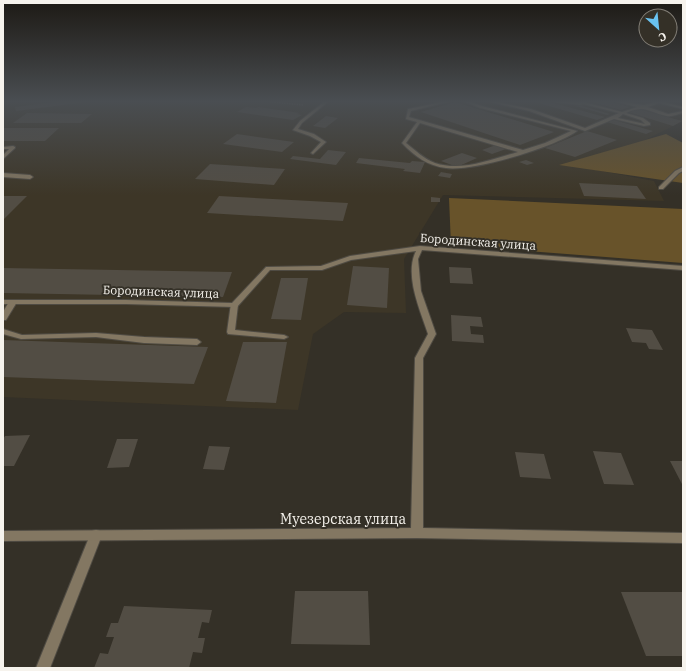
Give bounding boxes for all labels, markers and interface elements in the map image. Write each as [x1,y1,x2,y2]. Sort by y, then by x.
north arrow [638,8,678,48]
text: С [656,29,669,45]
street label: Бородинская улица [419,230,537,253]
street label: Бородинская улица [103,282,220,301]
street label: Муезерская улица [280,510,406,528]

